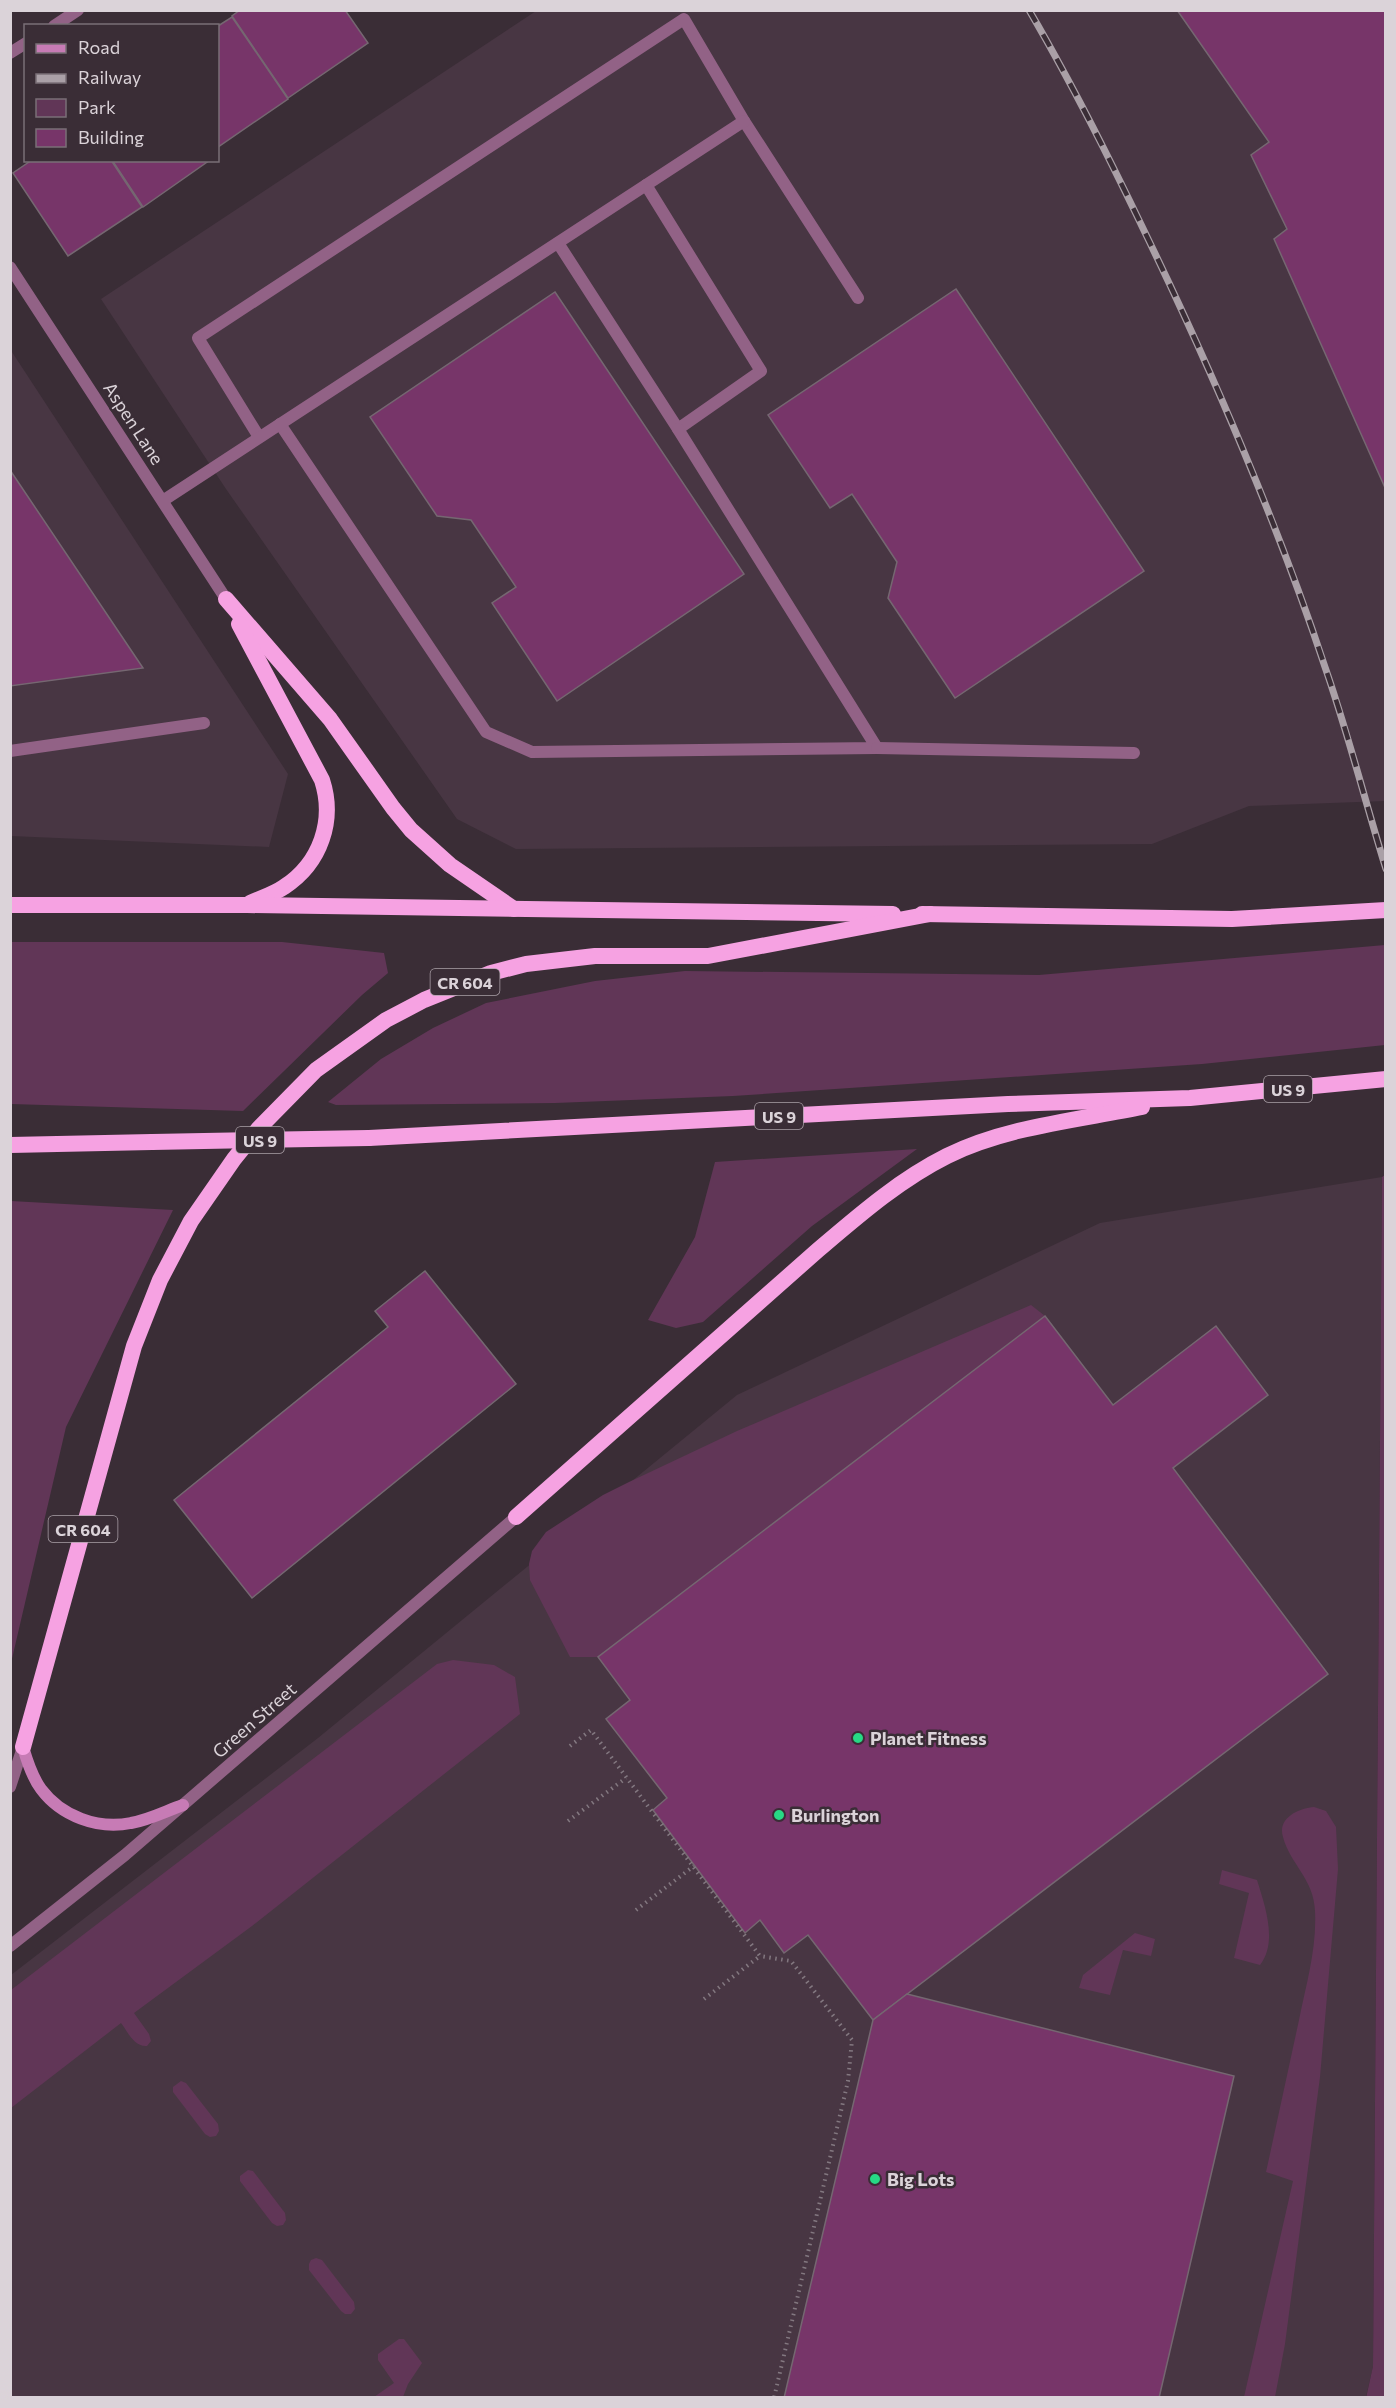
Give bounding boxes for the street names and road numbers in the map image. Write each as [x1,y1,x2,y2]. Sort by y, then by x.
street label: Aspen Lane [99,378,169,468]
road number: CR 604 [430,969,500,995]
road number: US 9 [1264,1076,1312,1102]
road number: US 9 [755,1103,803,1129]
road number: US 9 [236,1127,284,1153]
road number: CR 604 [48,1516,118,1542]
street label: Green Street [208,1678,300,1762]

